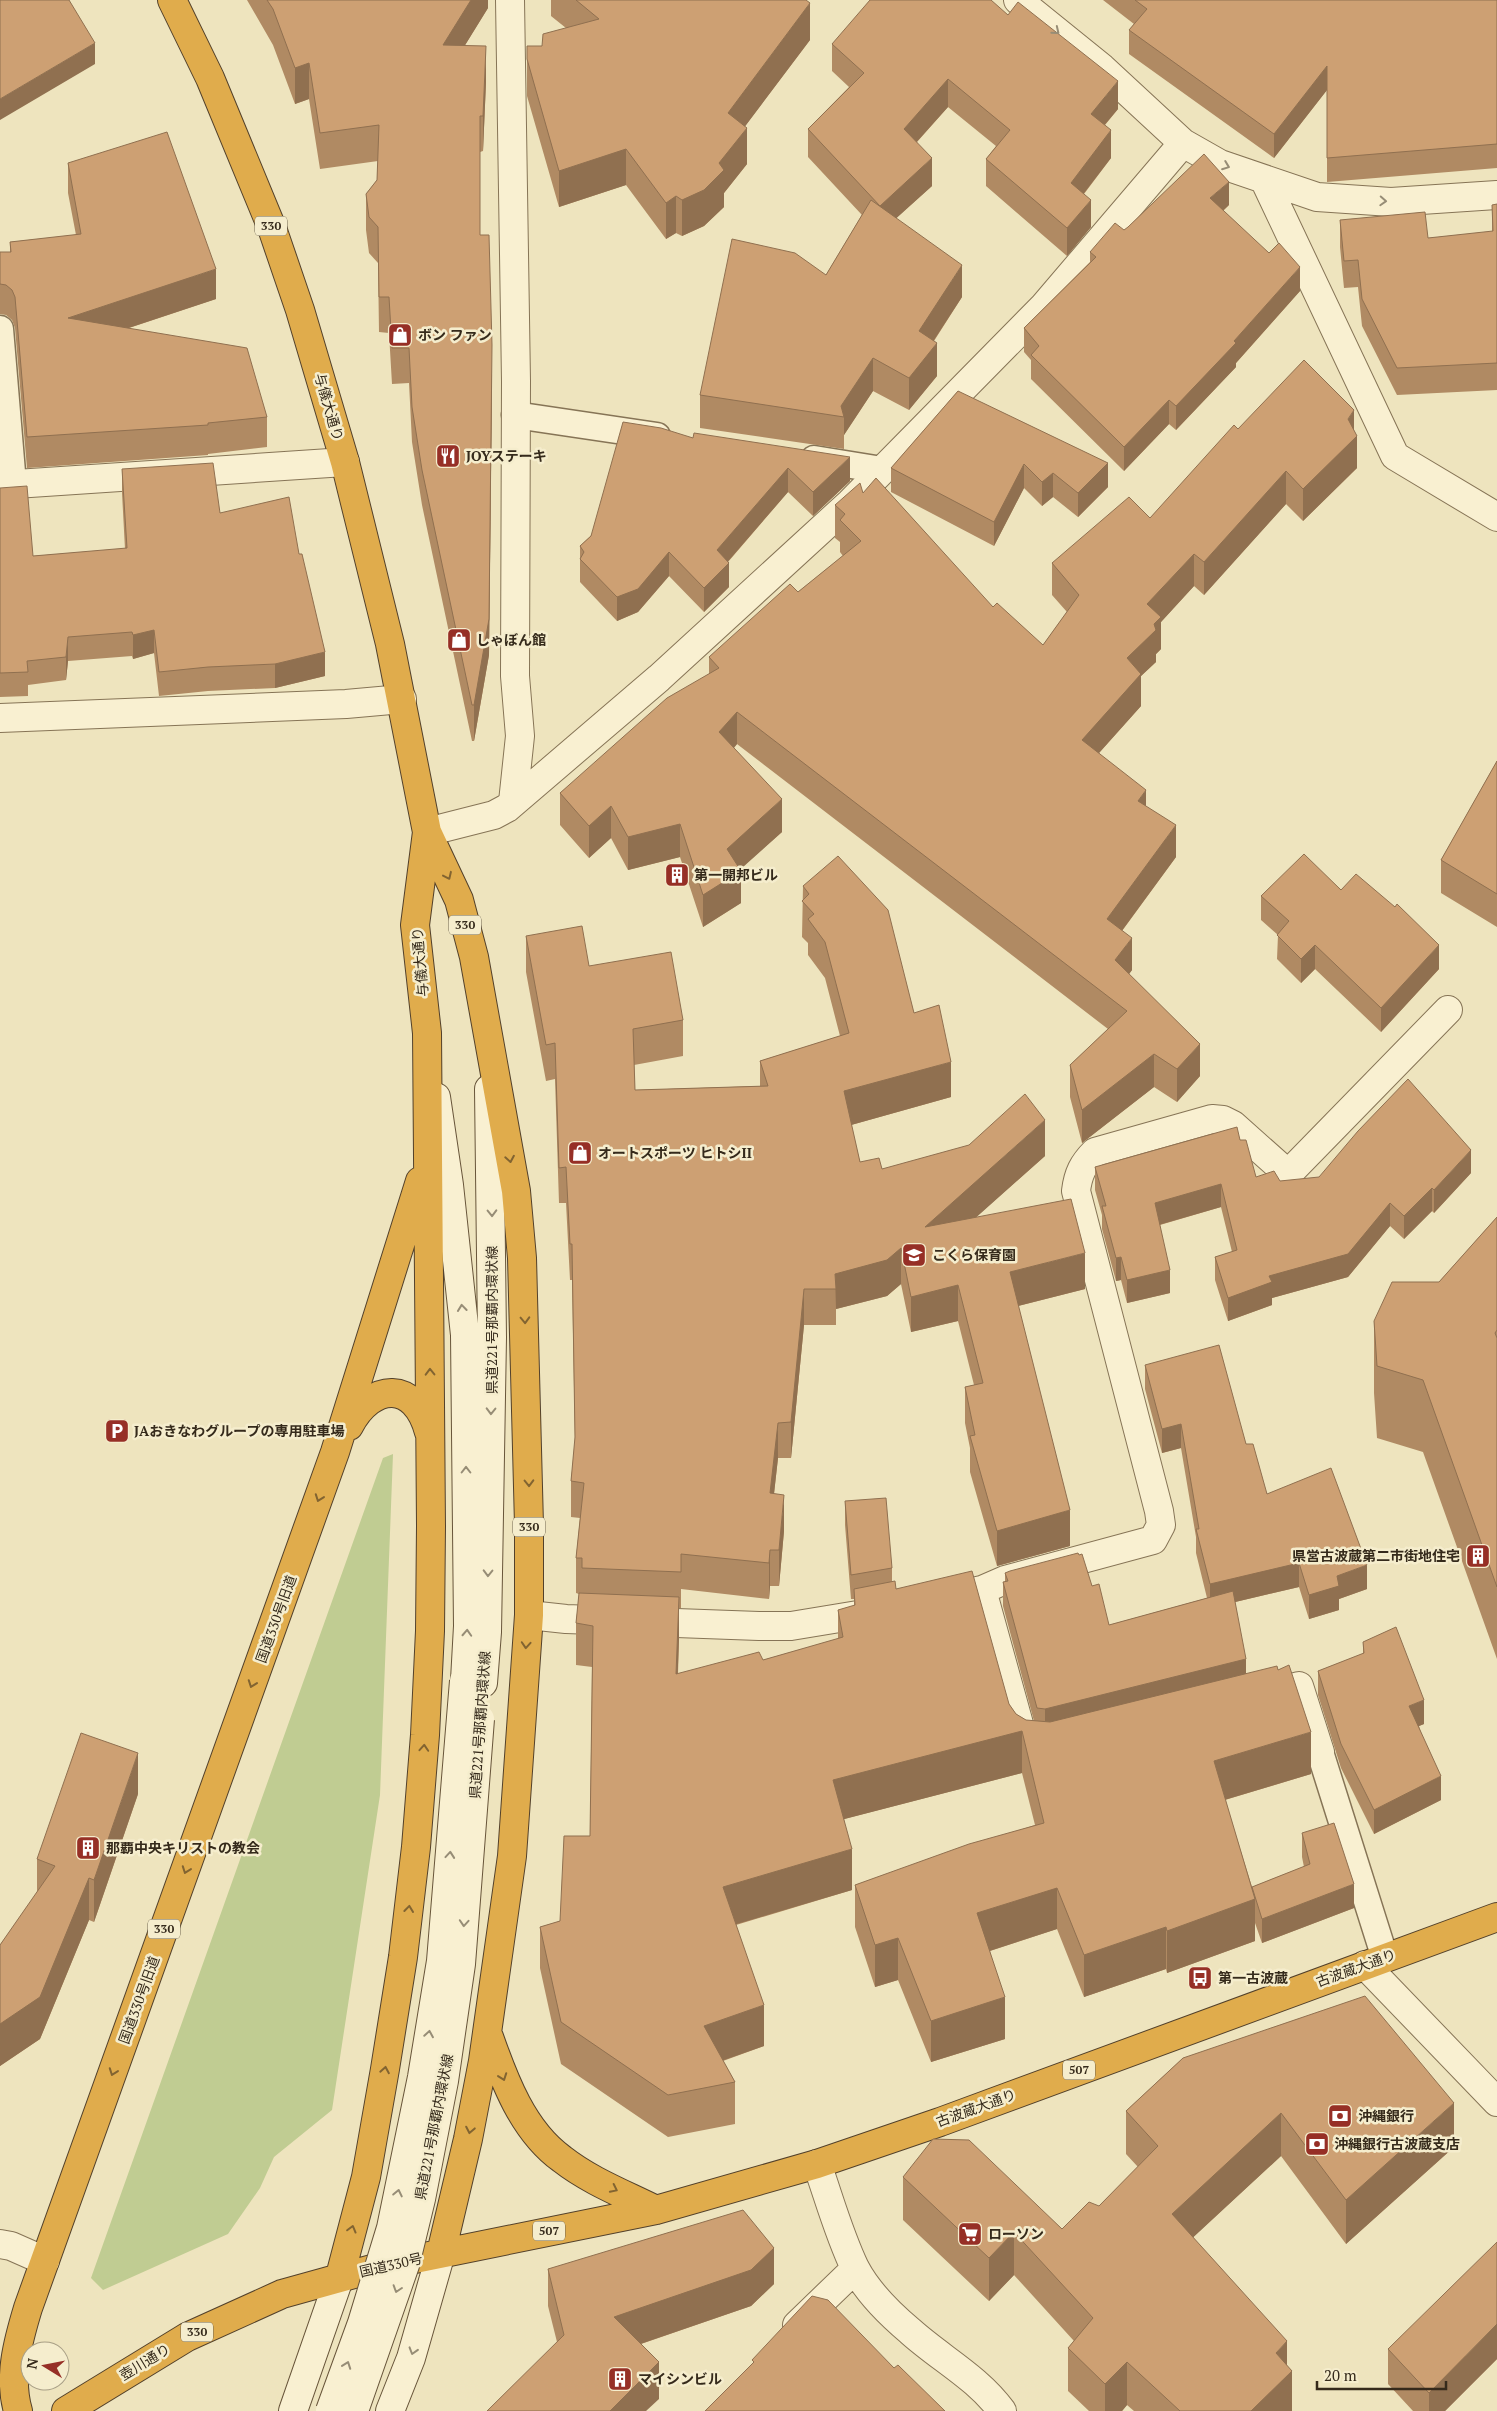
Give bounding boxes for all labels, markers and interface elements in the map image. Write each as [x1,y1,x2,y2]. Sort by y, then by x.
one-way arrow [1051,25,1060,34]
one-way arrow [1221,160,1230,170]
one-way arrow [1379,196,1387,207]
road number: 330 [255,217,287,236]
shop icon: ボン ファン [387,322,413,348]
place label: ボン ファン [418,325,492,344]
street label: 与儀大通り [311,371,348,443]
restaurant icon: JOYステーキ [435,443,461,469]
place label: JOYステーキ [466,446,547,465]
shop icon: しゃぼん館 [446,627,472,653]
place label: しゃぼん館 [476,630,546,649]
building icon: 第一開邦ビル [664,862,690,888]
place label: 第一開邦ビル [694,865,778,884]
one-way arrow [441,871,452,880]
road number: 330 [449,916,481,934]
street label: 与儀大通り [407,926,432,998]
shop icon: オートスポーツ ヒトシII [567,1140,593,1166]
place label: オートスポーツ ヒトシII [598,1143,752,1162]
one-way arrow [505,1154,515,1163]
one-way arrow [487,1210,497,1217]
school or university icon: こくら保育園 [901,1242,927,1268]
place label: こくら保育園 [932,1245,1016,1264]
street label: 県道221号那覇内環状線 [482,1246,501,1394]
one-way arrow [457,1304,468,1312]
one-way arrow [519,1317,530,1325]
one-way arrow [424,1367,435,1375]
one-way arrow [486,1407,496,1415]
parking icon: JAおきなわグループの専用駐車場 [104,1418,130,1444]
place label: JAおきなわグループの専用駐車場 [134,1421,344,1440]
one-way arrow [461,1466,471,1474]
one-way arrow [524,1480,534,1487]
one-way arrow [315,1493,325,1502]
road number: 330 [513,1518,545,1536]
building icon: 県営古波蔵第二市街地住宅 [1465,1543,1491,1569]
place label: 県営古波蔵第二市街地住宅 [1292,1546,1460,1565]
one-way arrow [483,1570,493,1577]
street label: 国道330号旧道 [251,1572,300,1665]
one-way arrow [462,1628,473,1636]
one-way arrow [521,1641,532,1649]
street label: 県道221号那覇内環状線 [465,1650,494,1800]
one-way arrow [248,1679,258,1688]
one-way arrow [418,1743,429,1751]
building icon: 那覇中央キリストの教会 [75,1835,101,1861]
place label: 那覇中央キリストの教会 [106,1838,260,1857]
one-way arrow [444,1851,455,1859]
one-way arrow [182,1865,192,1873]
one-way arrow [403,1905,414,1913]
road number: 330 [148,1920,180,1938]
one-way arrow [459,1920,470,1928]
street label: 古波蔵大通り [1313,1944,1399,1991]
street label: 国道330号旧道 [114,1953,163,2046]
bus stop icon: 第一古波蔵 [1187,1965,1213,1991]
place label: 第一古波蔵 [1218,1968,1288,1987]
one-way arrow [424,2029,434,2038]
street label: 県道221号那覇内環状線 [410,2052,457,2202]
road number: 507 [1063,2060,1095,2080]
one-way arrow [379,2066,390,2074]
one-way arrow [109,2067,119,2076]
one-way arrow [497,2072,507,2080]
street label: 古波蔵大通り [933,2084,1019,2131]
bank icon: 沖縄銀行 [1327,2103,1353,2129]
place label: 沖縄銀行 [1358,2106,1414,2125]
one-way arrow [465,2126,476,2135]
bank icon: 沖縄銀行古波蔵支店 [1304,2131,1330,2157]
place label: 沖縄銀行古波蔵支店 [1334,2134,1460,2153]
one-way arrow [609,2183,618,2193]
one-way arrow [392,2189,403,2198]
supermarket icon: ローソン [957,2221,983,2247]
road number: 507 [533,2222,565,2240]
place label: ローソン [988,2224,1044,2243]
one-way arrow [347,2226,357,2234]
street label: 国道330号 [357,2248,424,2281]
one-way arrow [392,2284,402,2293]
road number: 330 [181,2322,213,2342]
street label: 壺川通り [116,2339,174,2384]
north arrow [20,2341,70,2391]
one-way arrow [408,2346,418,2354]
text: N [21,2356,42,2371]
scale bar [1317,2358,1446,2390]
one-way arrow [341,2362,351,2370]
text: 20 m [1324,2365,1357,2385]
building icon: マイシンビル [607,2366,633,2392]
place label: マイシンビル [638,2369,722,2388]

